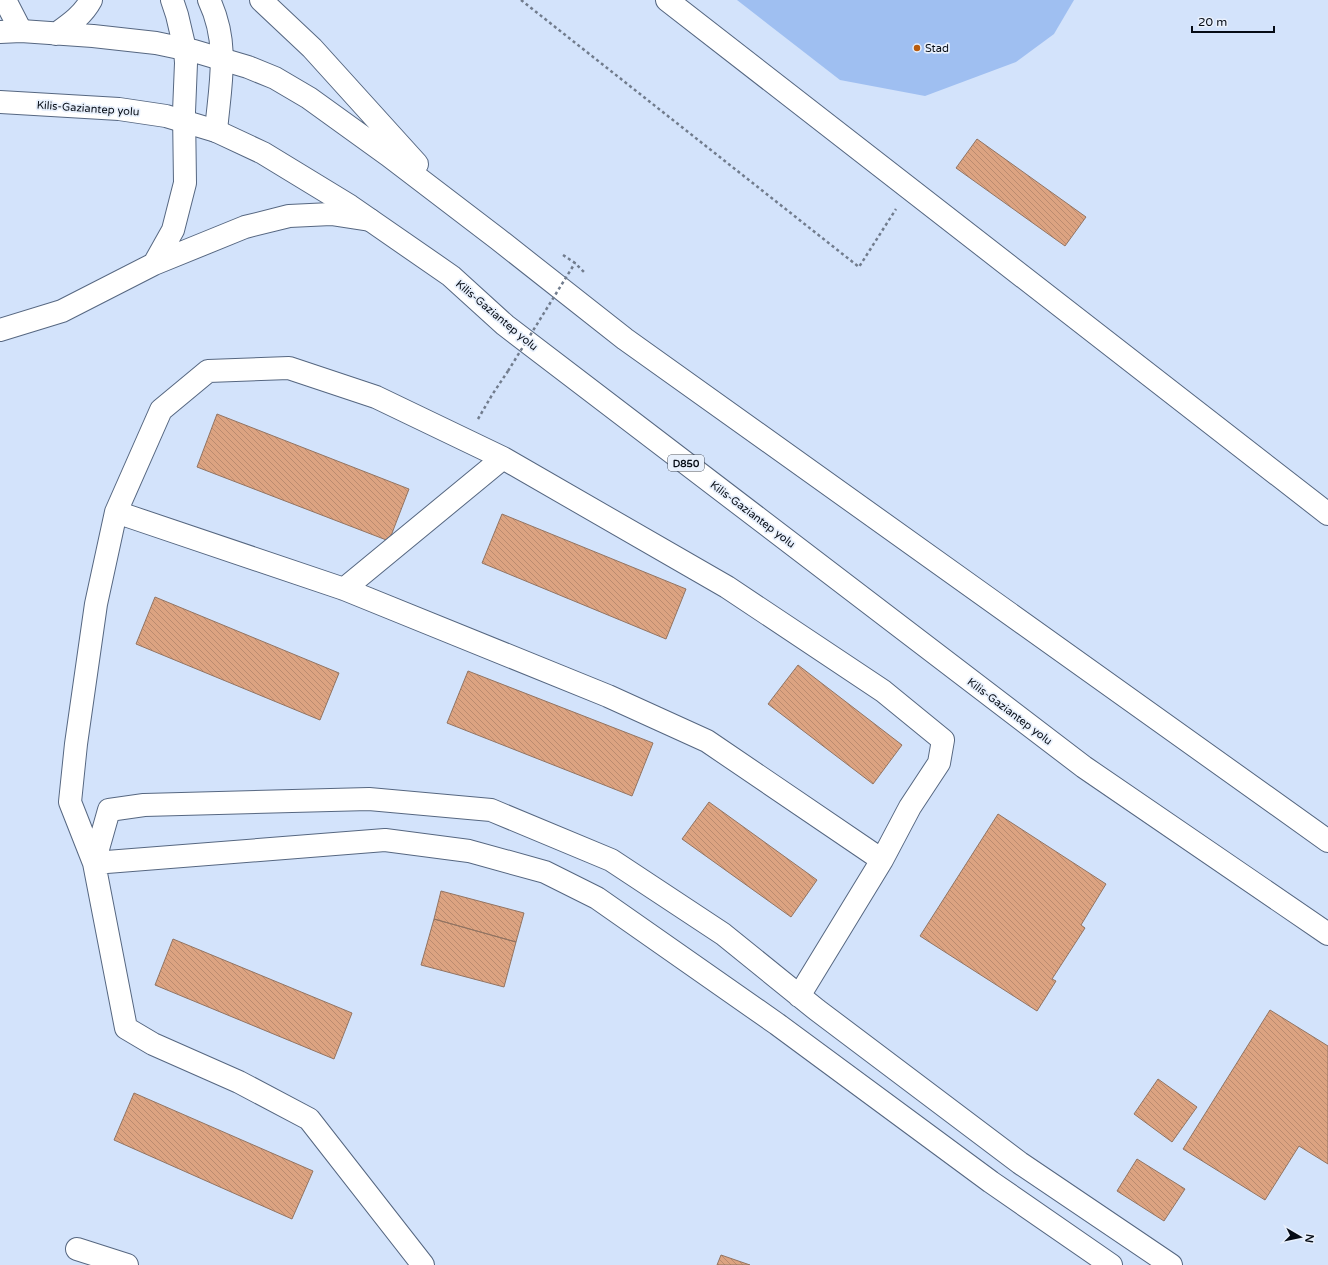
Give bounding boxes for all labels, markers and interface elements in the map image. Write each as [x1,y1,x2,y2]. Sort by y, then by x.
scale bar [1192,8,1274,34]
text: 20 m [1198,15,1227,29]
place label: Stad [925,42,949,55]
marker: Stad [912,43,922,53]
street label: Kilis-Gaziantep yolu [36,98,140,119]
street label: Kilis-Gaziantep yolu [453,277,540,353]
road number: D850 [668,455,704,471]
street label: Kilis-Gaziantep yolu [708,478,798,551]
street label: Kilis-Gaziantep yolu [965,675,1055,748]
north arrow [1280,1217,1320,1257]
text: N [1302,1233,1316,1244]

